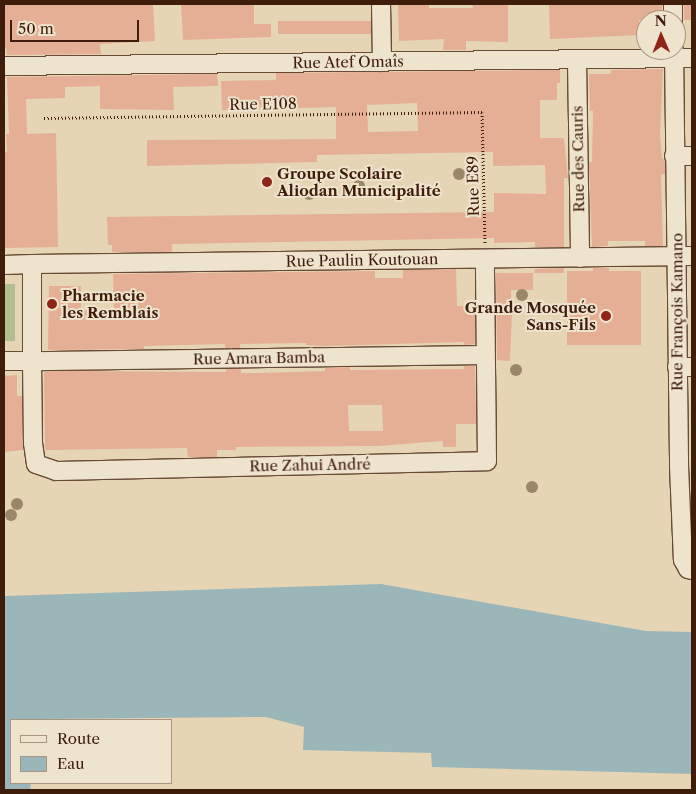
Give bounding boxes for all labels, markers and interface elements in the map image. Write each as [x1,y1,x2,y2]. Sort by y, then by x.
scale bar [12,10,141,42]
north arrow [636,10,686,60]
text: N [655,12,667,30]
text: 50 m [18,19,54,38]
street label: Rue Atef Omaîs [292,52,404,72]
street label: Rue E108 [229,94,297,114]
street label: Rue des Cauris [568,105,588,213]
street label: Rue E89 [463,156,483,216]
place label: Groupe Scolaire Aliodan Municipalité [277,164,441,199]
marker: Groupe Scolaire Aliodan Municipalité [261,176,273,188]
street label: Rue François Kamano [668,233,686,391]
street label: Rue Paulin Koutouan [286,250,438,270]
place label: Pharmacie les Remblais [62,286,158,321]
marker: Pharmacie les Remblais [46,298,58,310]
place label: Grande Mosquée Sans-Fils [465,298,596,333]
marker: Grande Mosquée Sans-Fils [600,310,612,322]
street label: Rue Amara Bamba [192,348,326,368]
street label: Rue Zahui André [249,455,371,475]
legend [10,719,172,784]
text: Route [57,729,100,748]
text: Eau [57,754,85,773]

